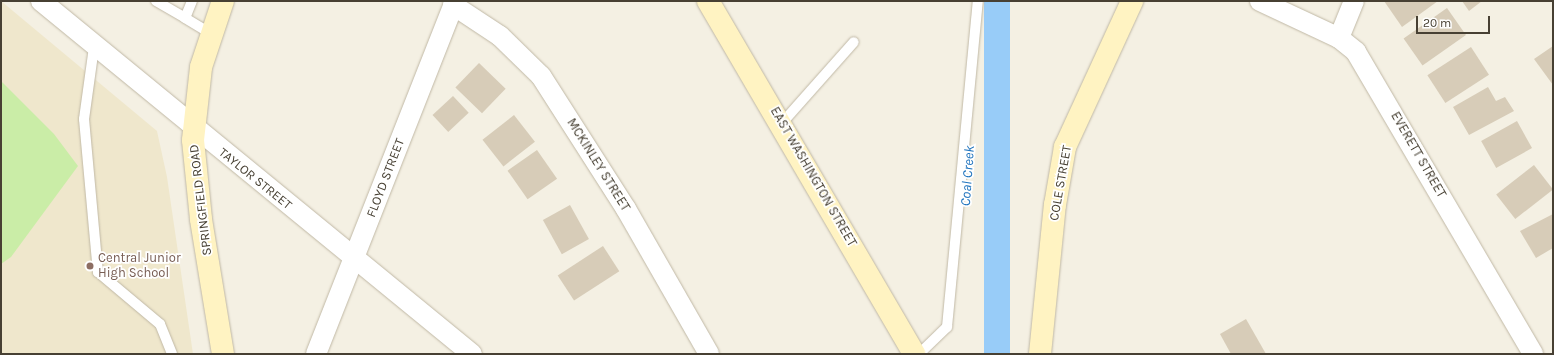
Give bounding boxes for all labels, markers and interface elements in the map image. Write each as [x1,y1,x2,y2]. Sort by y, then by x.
scale bar [1418,8,1492,34]
text: 20 m [1423,16,1451,30]
street label: EAST WASHINGTON STREET [767,104,859,250]
street label: EVERETT STREET [1387,109,1449,201]
street label: MCKINLEY STREET [563,116,633,214]
street label: FLOYD STREET [364,136,408,220]
street label: SPRINGFIELD ROAD [186,144,216,256]
street label: COLE STREET [1047,144,1075,222]
street label: TAYLOR STREET [215,145,295,213]
water label: Coal Creek [958,145,978,207]
place label: Central Junior High School [98,251,181,282]
marker: Central Junior High School [85,261,95,271]

